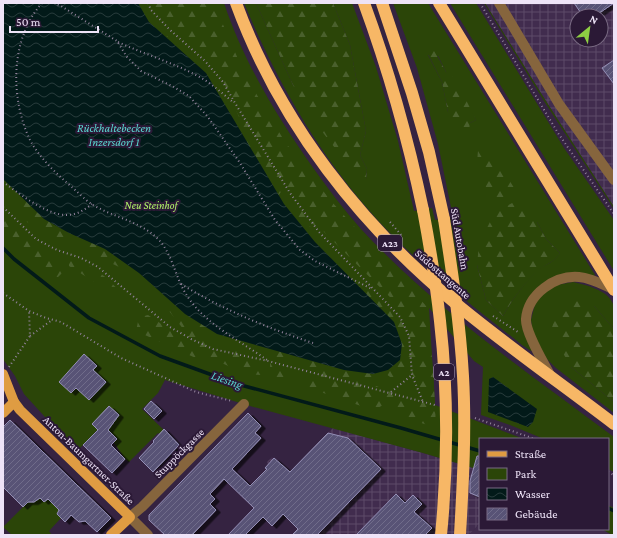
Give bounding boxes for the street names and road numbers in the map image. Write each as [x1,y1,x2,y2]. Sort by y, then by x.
street label: Süd Autobahn [449,207,471,271]
road number: A23 [378,235,402,251]
street label: Südosttangente [412,247,473,302]
road number: A2 [434,364,454,380]
street label: Anton-Baumgartner-Straße [40,413,137,508]
street label: Stuppöckgasse [152,426,207,481]

